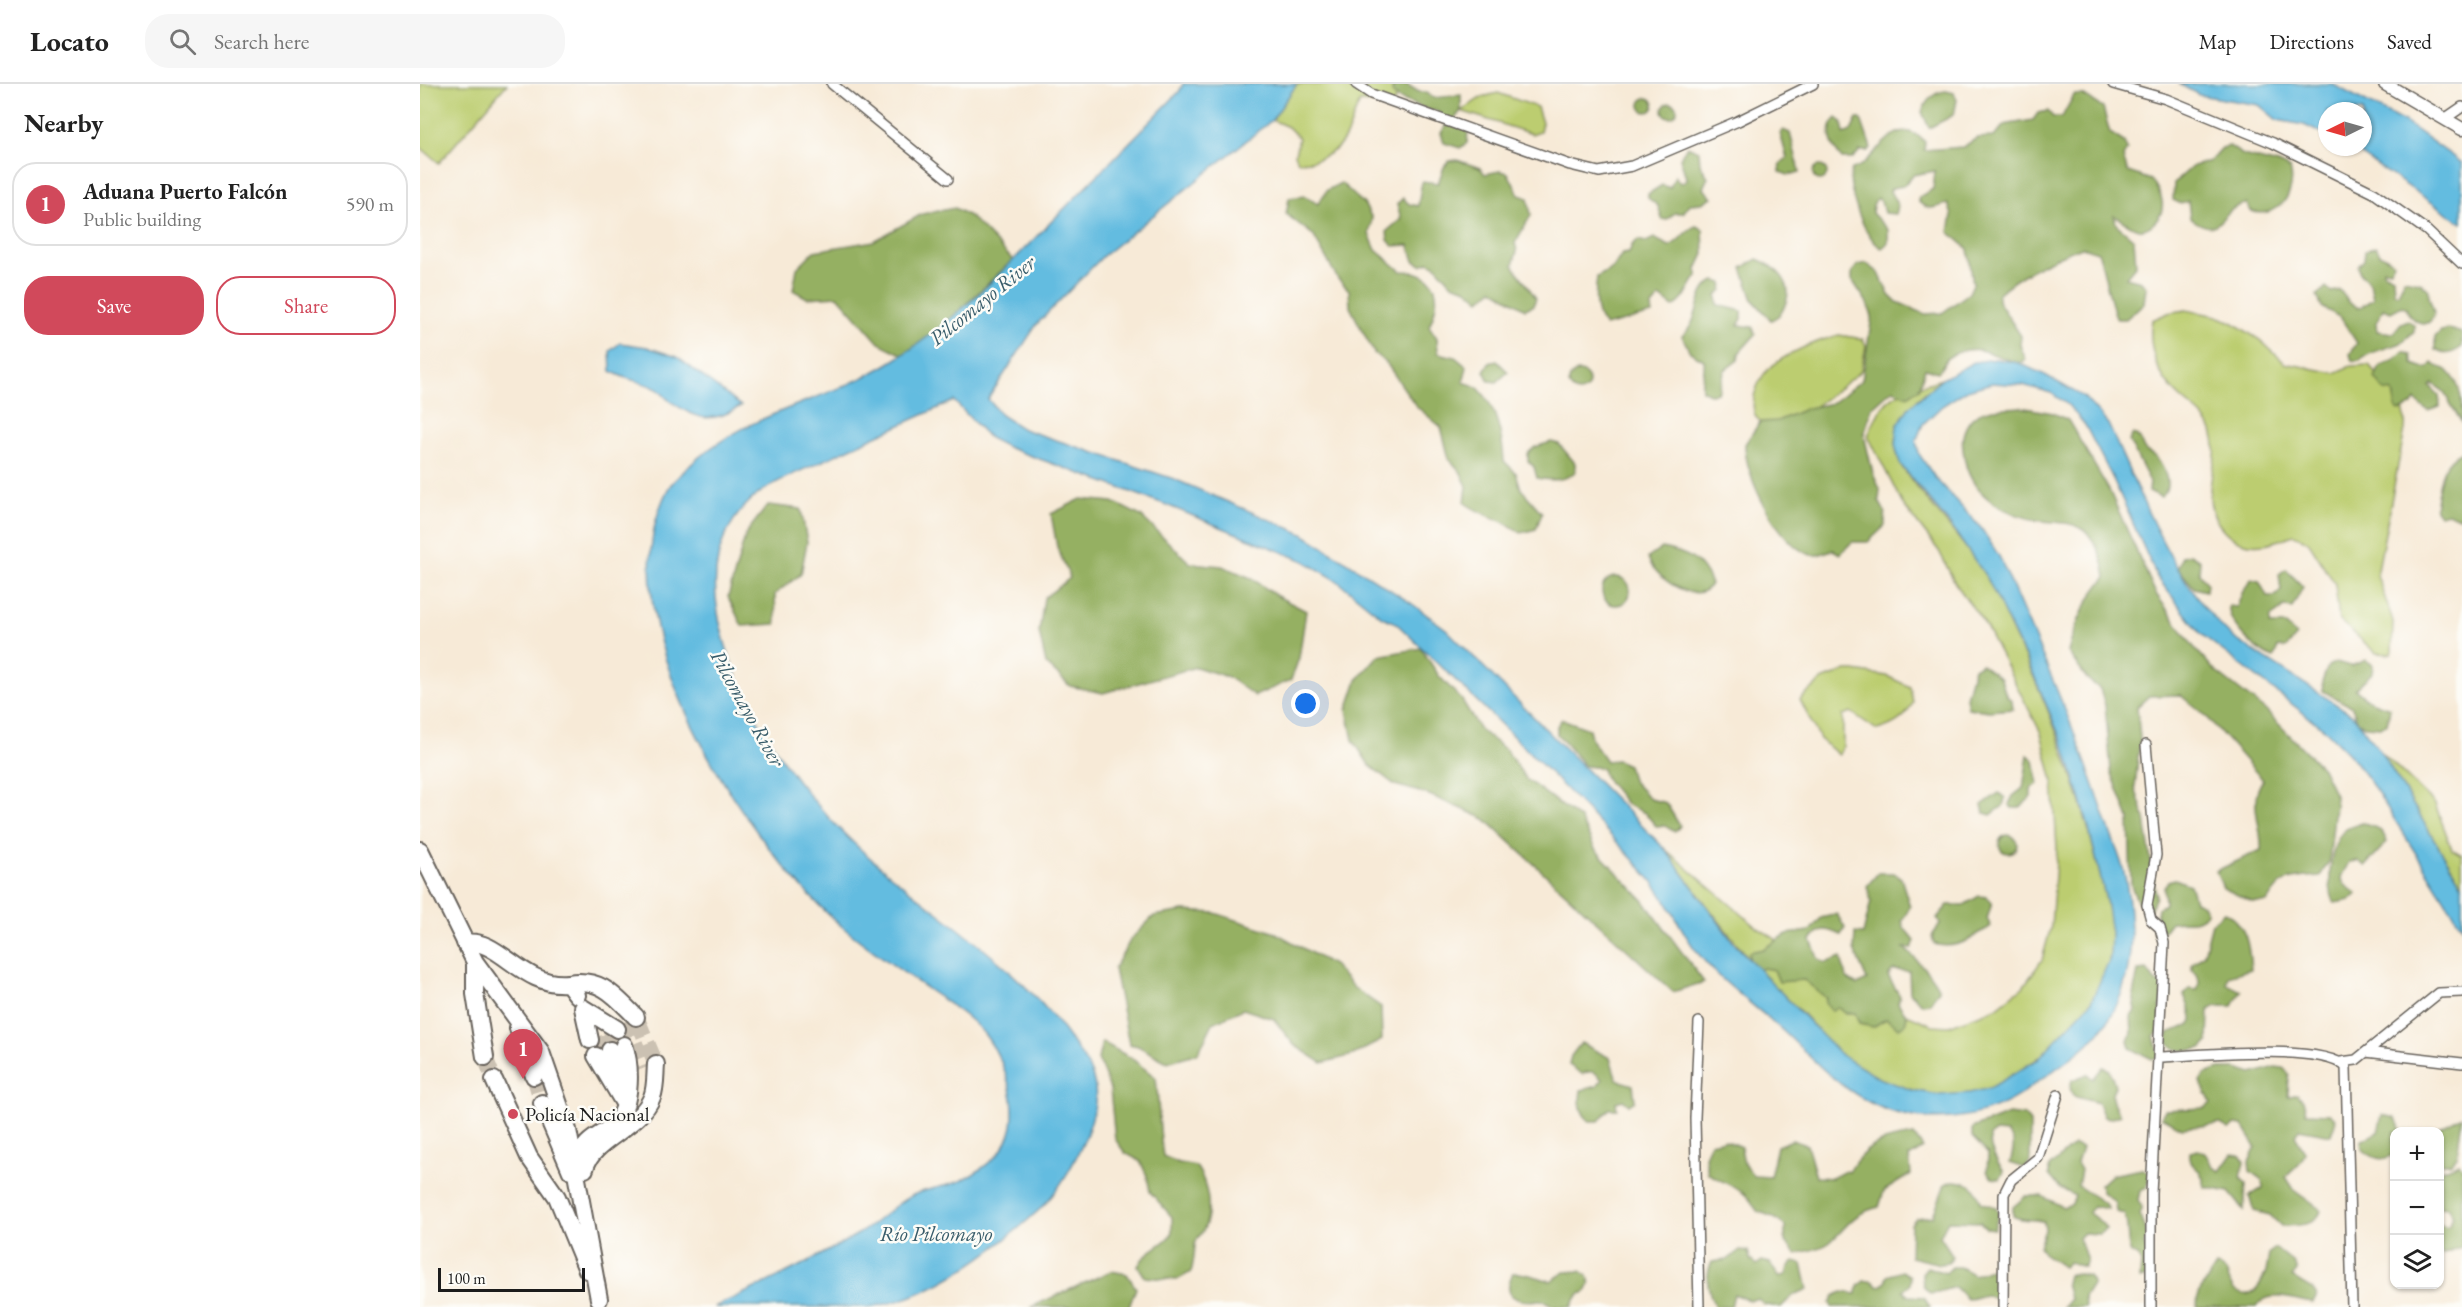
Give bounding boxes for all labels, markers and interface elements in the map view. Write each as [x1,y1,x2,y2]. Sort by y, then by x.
search box [145,14,565,68]
text: Locato [30,23,109,59]
icon: search [166,25,199,58]
text: Search here [214,27,309,56]
text: Map [2199,28,2236,55]
text: Directions [2269,28,2354,55]
text: Saved [2387,28,2432,55]
north arrow [2318,102,2372,156]
text: Nearby [24,106,104,140]
text: Aduana Puerto Falcón [83,177,287,206]
text: 1 [40,191,51,217]
text: 590 m [346,191,394,217]
text: Public building [83,206,201,232]
water label: Pilcomayo River [923,248,1042,351]
button: Save [24,276,204,335]
button: Share [216,276,396,335]
water label: Pilcomayo River [705,645,792,772]
your location [1291,689,1320,718]
pin: 1 [504,1030,542,1079]
place label: Policía Nacional [525,1101,650,1127]
marker: Policía Nacional [506,1107,520,1121]
map controls [2390,1127,2444,1289]
button: + [2390,1127,2444,1181]
button: − [2390,1181,2444,1235]
water label: Río Pilcomayo [879,1220,993,1247]
button: layers [2390,1235,2444,1289]
scale bar [438,1265,585,1292]
text: 100 m [447,1268,486,1289]

